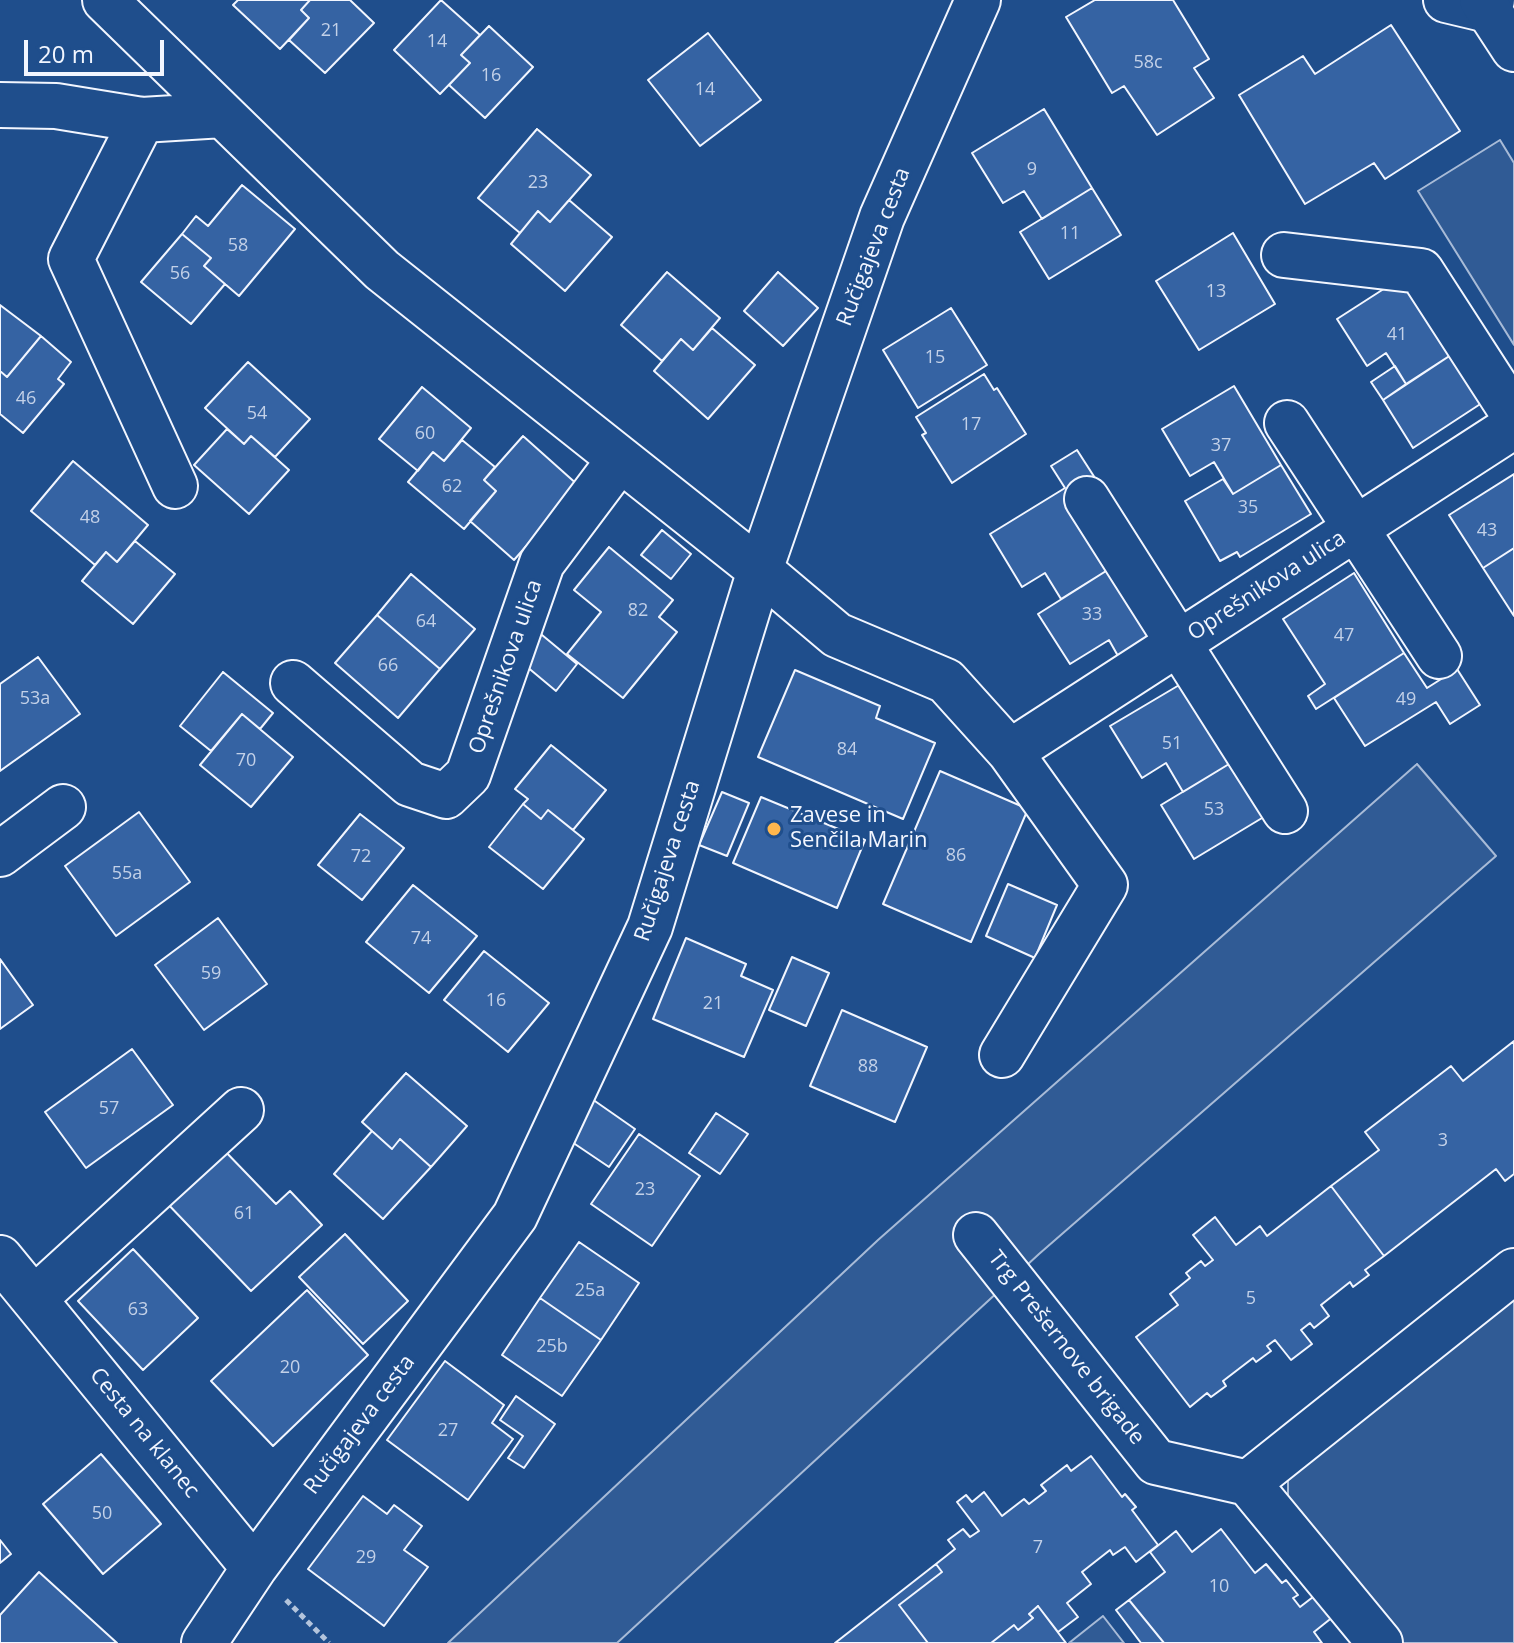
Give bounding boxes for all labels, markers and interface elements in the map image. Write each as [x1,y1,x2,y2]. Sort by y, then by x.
house number: 21 [321,20,341,42]
scale bar [28,24,168,74]
house number: 14 [427,31,447,53]
text: 20 m [38,37,94,70]
house number: 58c [1133,52,1163,74]
house number: 16 [481,65,501,87]
house number: 14 [695,79,715,101]
house number: 9 [1027,159,1037,181]
street label: Ručigajeva cesta [832,164,916,330]
house number: 23 [528,172,548,194]
house number: 11 [1060,223,1080,245]
house number: 58 [228,235,248,257]
house number: 56 [170,263,190,285]
house number: 13 [1206,281,1226,303]
house number: 41 [1387,324,1407,346]
house number: 15 [925,347,945,369]
house number: 46 [16,388,36,410]
house number: 54 [247,403,267,425]
house number: 17 [961,414,981,436]
house number: 60 [415,423,435,445]
house number: 37 [1211,435,1231,457]
house number: 62 [442,476,462,498]
house number: 35 [1238,497,1258,519]
house number: 48 [80,507,100,529]
house number: 43 [1477,520,1497,542]
street label: Oprešnikova ulica [1183,525,1351,647]
street label: Oprešnikova ulica [464,576,548,758]
house number: 82 [628,600,648,622]
house number: 33 [1082,604,1102,626]
house number: 64 [416,611,436,633]
house number: 47 [1334,625,1354,647]
house number: 66 [378,655,398,677]
house number: 53a [20,688,50,710]
house number: 49 [1396,689,1416,711]
house number: 51 [1162,733,1182,755]
house number: 84 [837,739,857,761]
house number: 70 [236,750,256,772]
street label: Ručigajeva cesta [630,777,706,945]
house number: 53 [1204,799,1224,821]
place label: Zavese in Senčila Marin [790,803,928,854]
marker: Zavese in Senčila Marin [765,820,783,838]
house number: 86 [946,845,966,867]
house number: 72 [351,846,371,868]
house number: 55a [112,863,142,885]
house number: 74 [411,928,431,950]
house number: 59 [201,963,221,985]
house number: 16 [486,990,506,1012]
house number: 21 [703,993,723,1015]
house number: 88 [858,1056,878,1078]
house number: 57 [99,1098,119,1120]
house number: 3 [1438,1130,1448,1152]
house number: 23 [635,1179,655,1201]
house number: 61 [234,1203,254,1225]
street label: Trg Prešernove brigade [982,1246,1150,1450]
house number: 25a [575,1280,605,1302]
house number: 5 [1246,1288,1256,1310]
house number: 63 [128,1299,148,1321]
house number: 25b [536,1336,568,1358]
street label: Ručigajeva cesta [299,1350,421,1500]
house number: 20 [280,1357,300,1379]
street label: Cesta na klanec [84,1363,204,1503]
house number: 27 [438,1420,458,1442]
house number: 50 [92,1503,112,1525]
house number: 7 [1033,1537,1043,1559]
house number: 29 [356,1547,376,1569]
house number: 10 [1209,1576,1229,1598]

